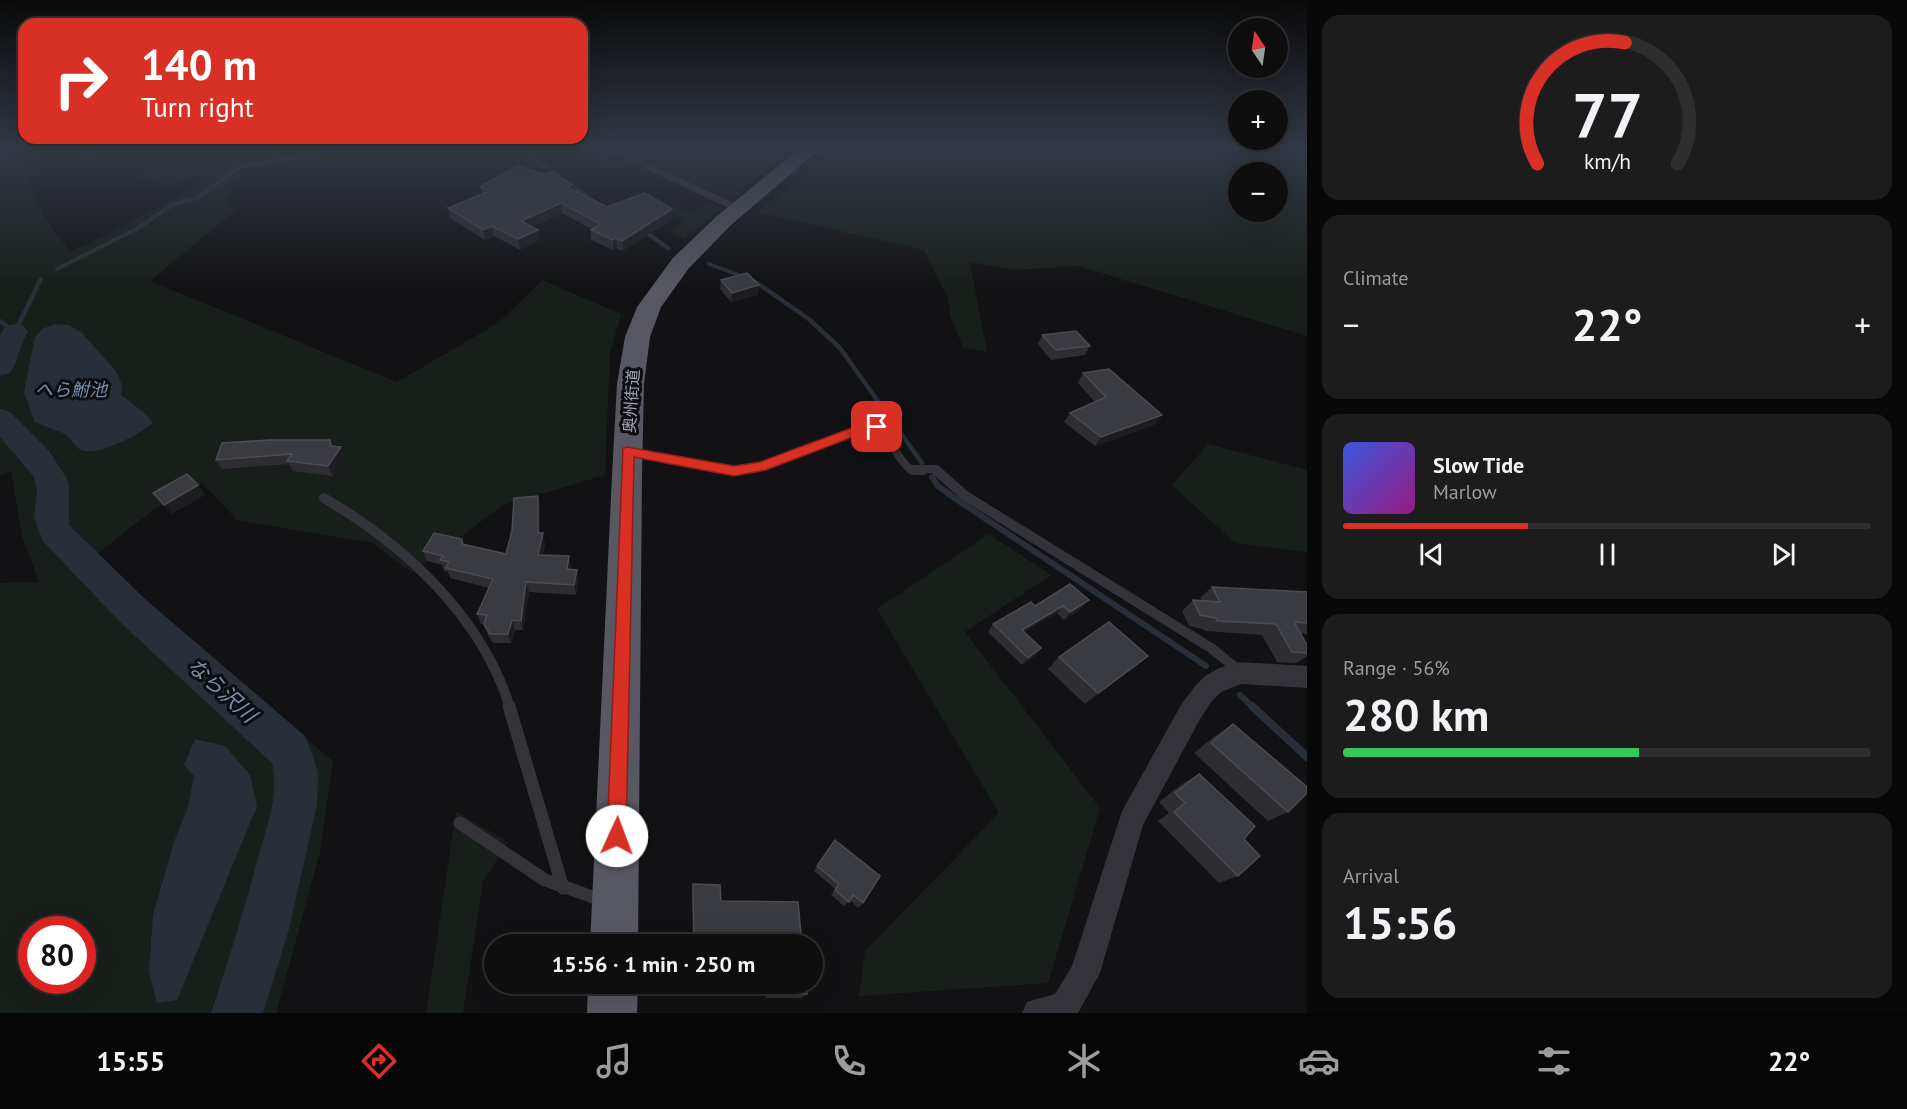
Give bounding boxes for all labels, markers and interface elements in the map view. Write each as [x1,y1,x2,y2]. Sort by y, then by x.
north arrow [1228,18,1288,78]
map controls [1228,18,1288,222]
text: 140 m [141,37,257,92]
icon: right [42,42,120,120]
text: 77 [1572,74,1642,155]
text: Turn right [141,90,254,124]
button: + [1228,90,1288,150]
text: km/h [1583,148,1630,176]
button: − [1228,162,1288,222]
text: Climate [1343,265,1409,291]
text: 22° [1572,295,1642,353]
text: − [1343,303,1360,346]
text: + [1854,303,1871,346]
street label: 奥州街道 [619,368,643,434]
water label: へら鮒池 [35,378,109,401]
pin [851,401,902,452]
icon: arrive [860,410,893,443]
text: Slow Tide [1433,451,1524,479]
text: Marlow [1433,479,1497,505]
icon: previous [1415,538,1448,571]
icon: pause [1591,538,1624,571]
icon: next [1767,538,1800,571]
water label: なら沢川 [182,652,264,729]
text: Range · 56% [1343,655,1450,681]
text: 280 km [1343,685,1489,743]
position arrow [585,804,649,868]
text: Arrival [1343,863,1399,889]
text: 15:56 [1343,893,1457,951]
speed limit sign: 80 [18,916,96,994]
text: 15:56 · 1 min · 250 m [552,950,755,978]
icon: directions [358,1040,400,1082]
icon: music [593,1040,635,1082]
icon: phone [828,1040,870,1082]
icon: climate [1063,1040,1105,1082]
icon: car [1298,1040,1340,1082]
icon: filters [1533,1040,1575,1082]
text: 15:55 [97,1044,165,1078]
text: 22° [1768,1044,1810,1078]

